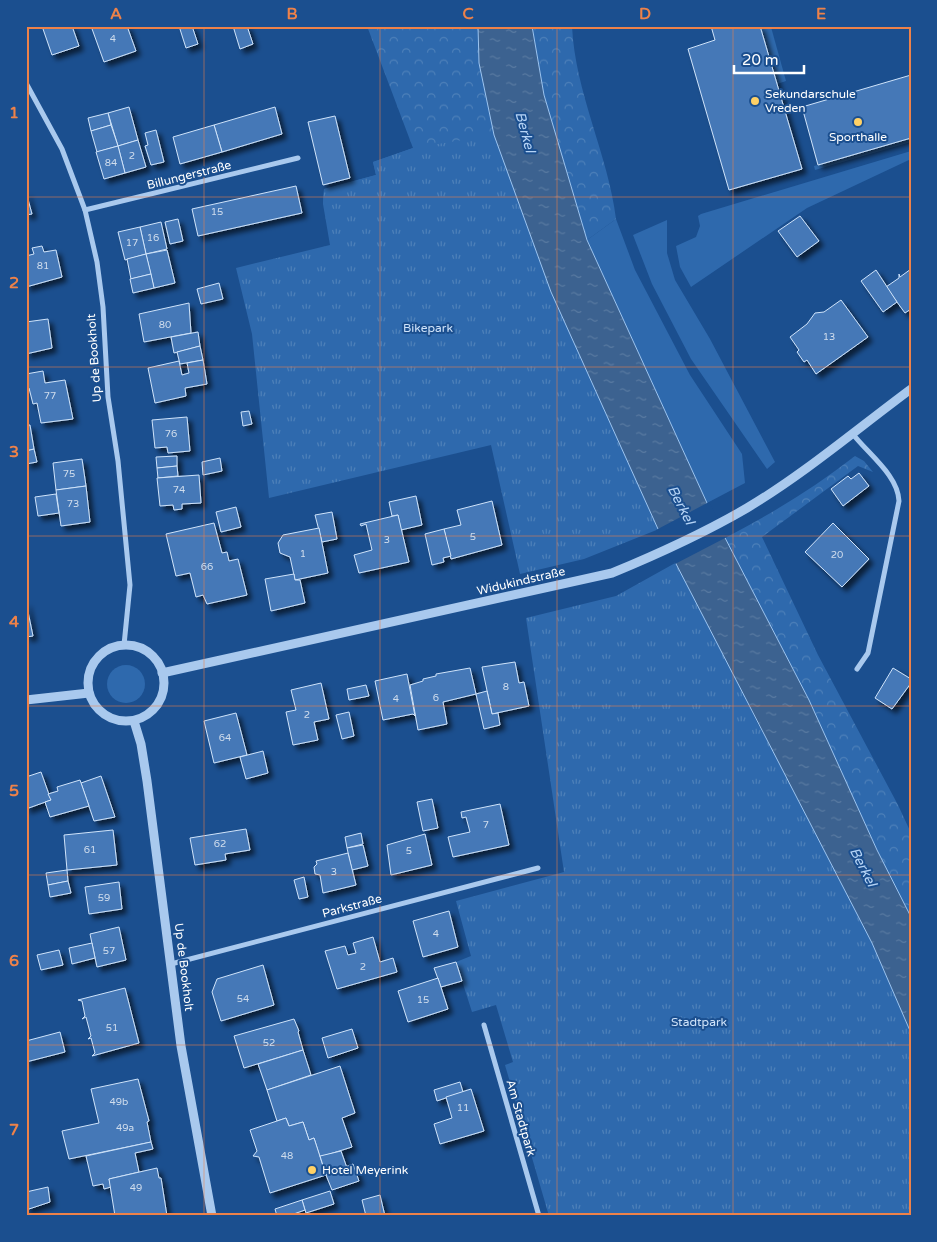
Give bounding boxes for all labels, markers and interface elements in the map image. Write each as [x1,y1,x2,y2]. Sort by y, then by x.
text: A [110,4,122,24]
text: B [286,4,298,24]
text: C [462,4,474,24]
text: D [639,4,651,24]
text: E [816,4,826,24]
house number: 4 [110,33,116,45]
scale bar [734,42,804,74]
text: 20 m [742,51,779,69]
place label: Sekundarschule Vreden [765,87,856,115]
marker: Sekundarschule Vreden [749,95,761,107]
text: 1 [9,103,19,123]
water label: Berkel [511,110,539,156]
marker: Sporthalle [852,116,864,128]
place label: Sporthalle [829,130,887,144]
house number: 2 [129,150,135,162]
house number: 84 [105,157,117,169]
street label: Billungerstraße [145,158,233,192]
house number: 15 [211,206,223,218]
house number: 16 [147,232,159,244]
house number: 17 [126,237,138,249]
house number: 81 [37,260,49,272]
text: 2 [9,273,19,293]
street label: Up de Bookholt [84,313,104,403]
house number: 80 [159,319,171,331]
park label: Bikepark [403,321,453,335]
house number: 13 [823,331,835,343]
house number: 77 [44,390,56,402]
house number: 76 [165,428,177,440]
text: 3 [9,442,19,462]
house number: 75 [63,468,75,480]
water label: Berkel [664,482,699,529]
house number: 74 [173,484,185,496]
house number: 73 [67,498,79,510]
house number: 5 [470,531,476,543]
house number: 3 [384,534,390,546]
house number: 1 [300,548,306,560]
house number: 20 [831,549,843,561]
house number: 66 [201,561,213,573]
street label: Widukindstraße [476,564,567,598]
text: 4 [9,612,19,632]
house number: 8 [503,681,509,693]
house number: 6 [433,692,439,704]
house number: 4 [393,693,399,705]
house number: 2 [304,709,310,721]
house number: 64 [219,732,231,744]
text: 5 [9,781,19,801]
house number: 7 [483,819,489,831]
house number: 62 [214,838,226,850]
house number: 61 [84,844,96,856]
water label: Berkel [846,844,881,891]
house number: 5 [406,845,412,857]
house number: 3 [331,866,337,878]
street label: Parkstraße [321,891,384,921]
house number: 59 [98,892,110,904]
street label: Up de Bookholt [172,922,196,1012]
house number: 4 [433,928,439,940]
house number: 57 [103,945,115,957]
text: 6 [9,951,19,971]
house number: 2 [360,961,366,973]
house number: 54 [237,993,249,1005]
house number: 15 [417,994,429,1006]
park label: Stadtpark [671,1015,727,1029]
house number: 51 [106,1022,118,1034]
house number: 52 [263,1037,275,1049]
street label: Am Stadtpark [503,1078,539,1158]
house number: 49b [110,1096,128,1108]
house number: 11 [457,1102,469,1114]
text: 7 [9,1120,19,1140]
house number: 49a [116,1122,134,1134]
house number: 48 [281,1150,293,1162]
place label: Hotel Meyerink [322,1163,409,1177]
marker: Hotel Meyerink [306,1164,318,1176]
house number: 49 [130,1182,142,1194]

